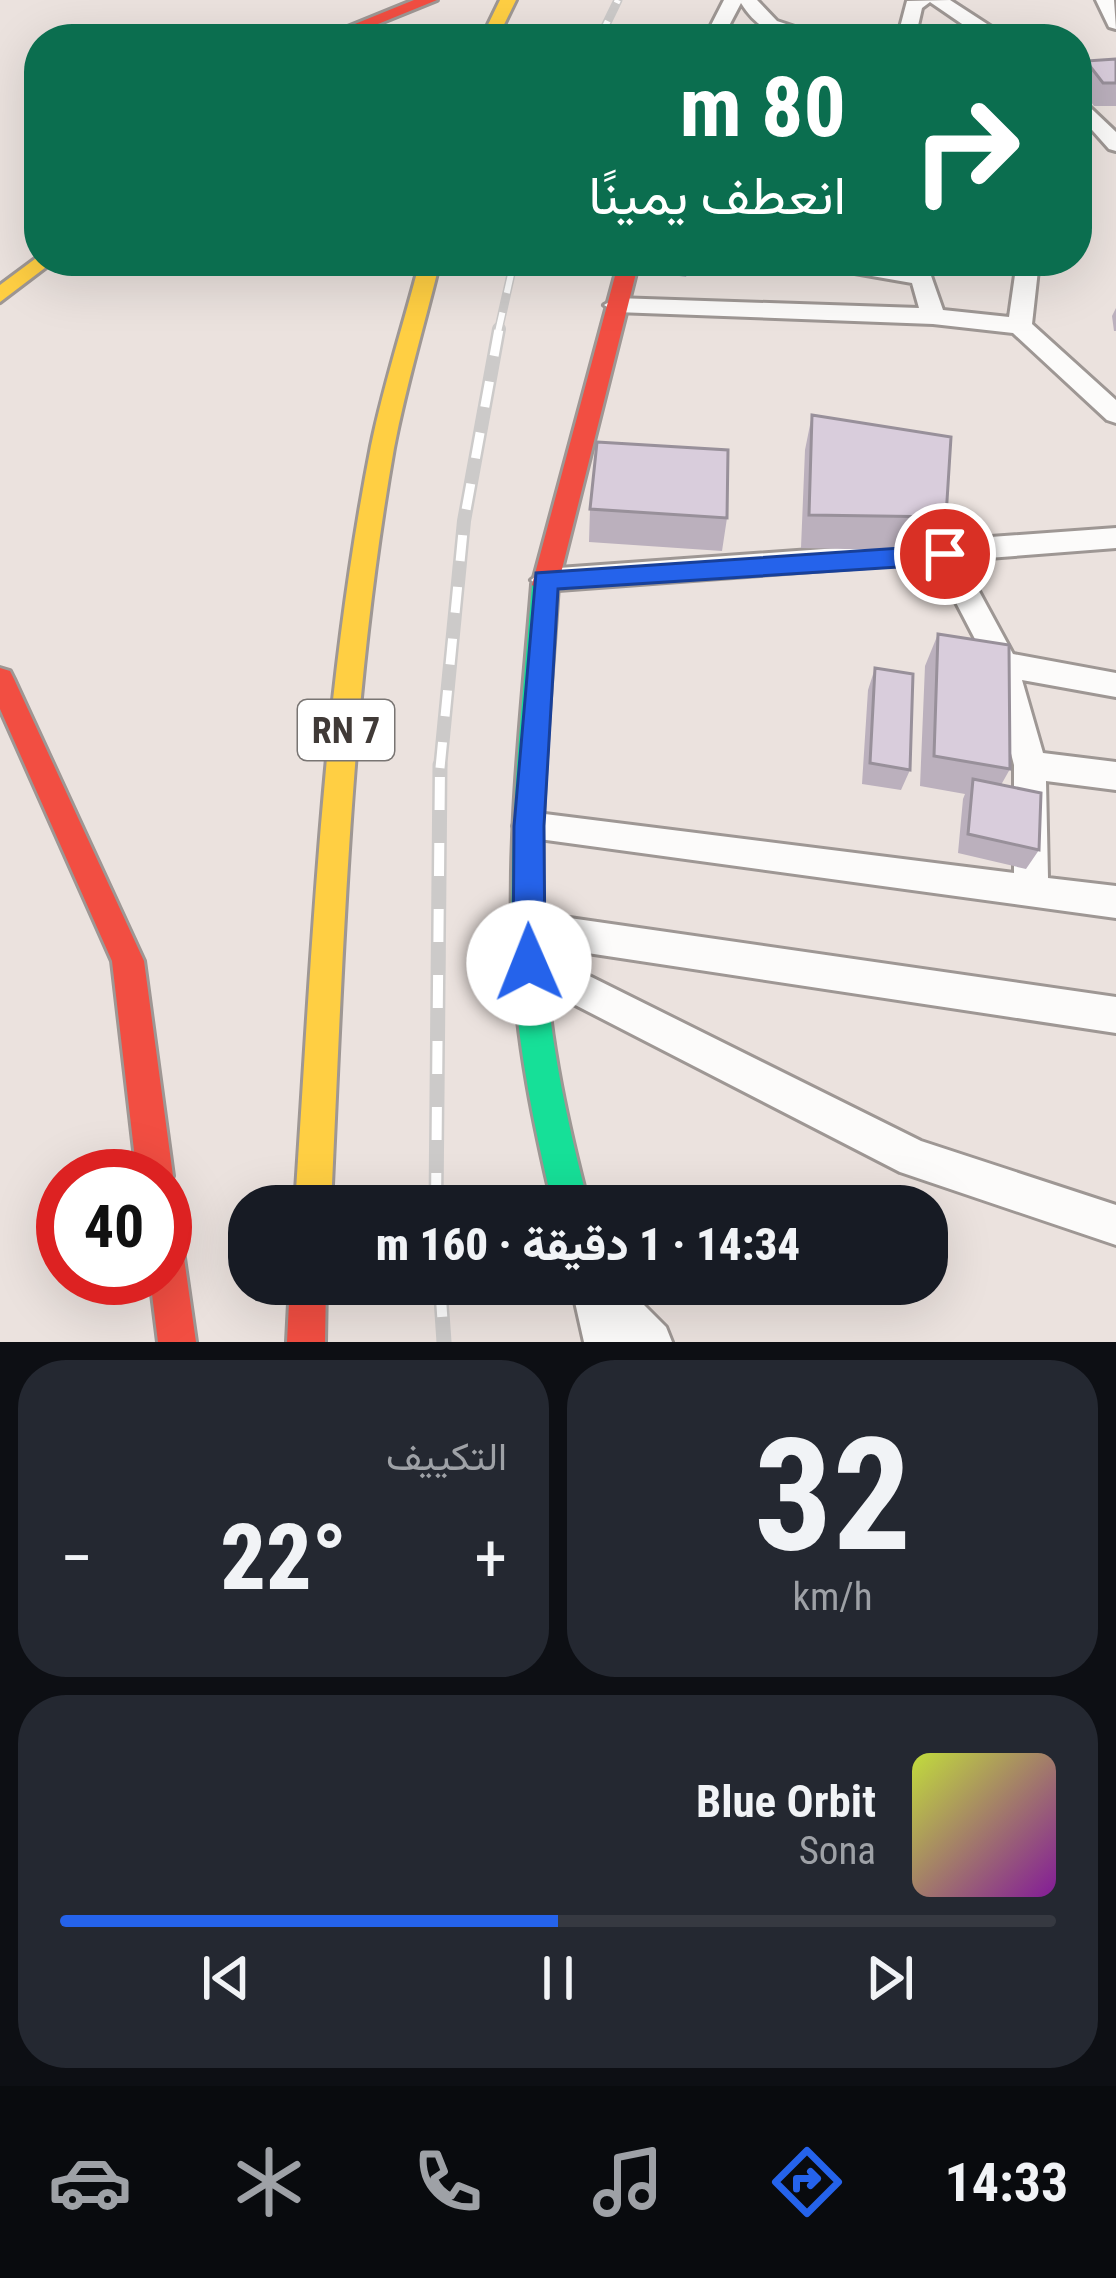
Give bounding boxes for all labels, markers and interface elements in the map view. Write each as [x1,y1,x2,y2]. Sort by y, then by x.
text: 80 m [679,58,846,157]
icon: right [888,72,1044,228]
text: انعطف يمينًا [588,164,846,227]
pin [894,503,996,605]
icon: arrive [912,521,978,587]
road number: RN 7 [298,700,394,760]
position arrow [466,900,592,1026]
speed limit sign: 40 [36,1149,192,1305]
text: 14:34 · 1 دقيقة · 160 m [376,1218,800,1271]
text: 32 [754,1404,911,1587]
text: التكييف [386,1434,507,1480]
text: 22° [220,1506,347,1611]
text: − [60,1520,93,1597]
text: + [474,1520,507,1597]
text: km/h [792,1574,873,1620]
text: Blue Orbit [696,1775,876,1828]
text: Sona [799,1828,876,1874]
icon: previous [193,1945,259,2011]
icon: pause [525,1945,591,2011]
icon: next [857,1945,923,2011]
icon: car [48,2140,132,2224]
icon: climate [227,2140,311,2224]
icon: phone [406,2140,490,2224]
icon: music [586,2140,670,2224]
icon: directions [765,2140,849,2224]
text: 14:33 [944,2151,1068,2214]

